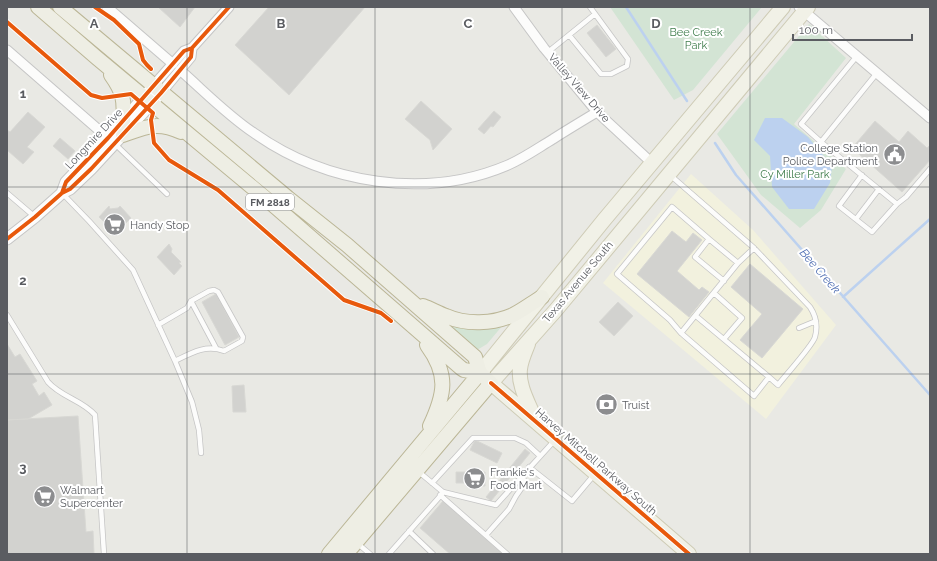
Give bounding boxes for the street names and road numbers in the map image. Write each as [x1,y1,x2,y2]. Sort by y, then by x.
street label: Valley View Drive [546,51,613,126]
street label: Longmire Drive [63,106,126,172]
road number: FM 2818 [246,194,294,210]
street label: Texas Avenue South [540,239,616,325]
street label: Harvey Mitchell Parkway South [533,406,659,518]

